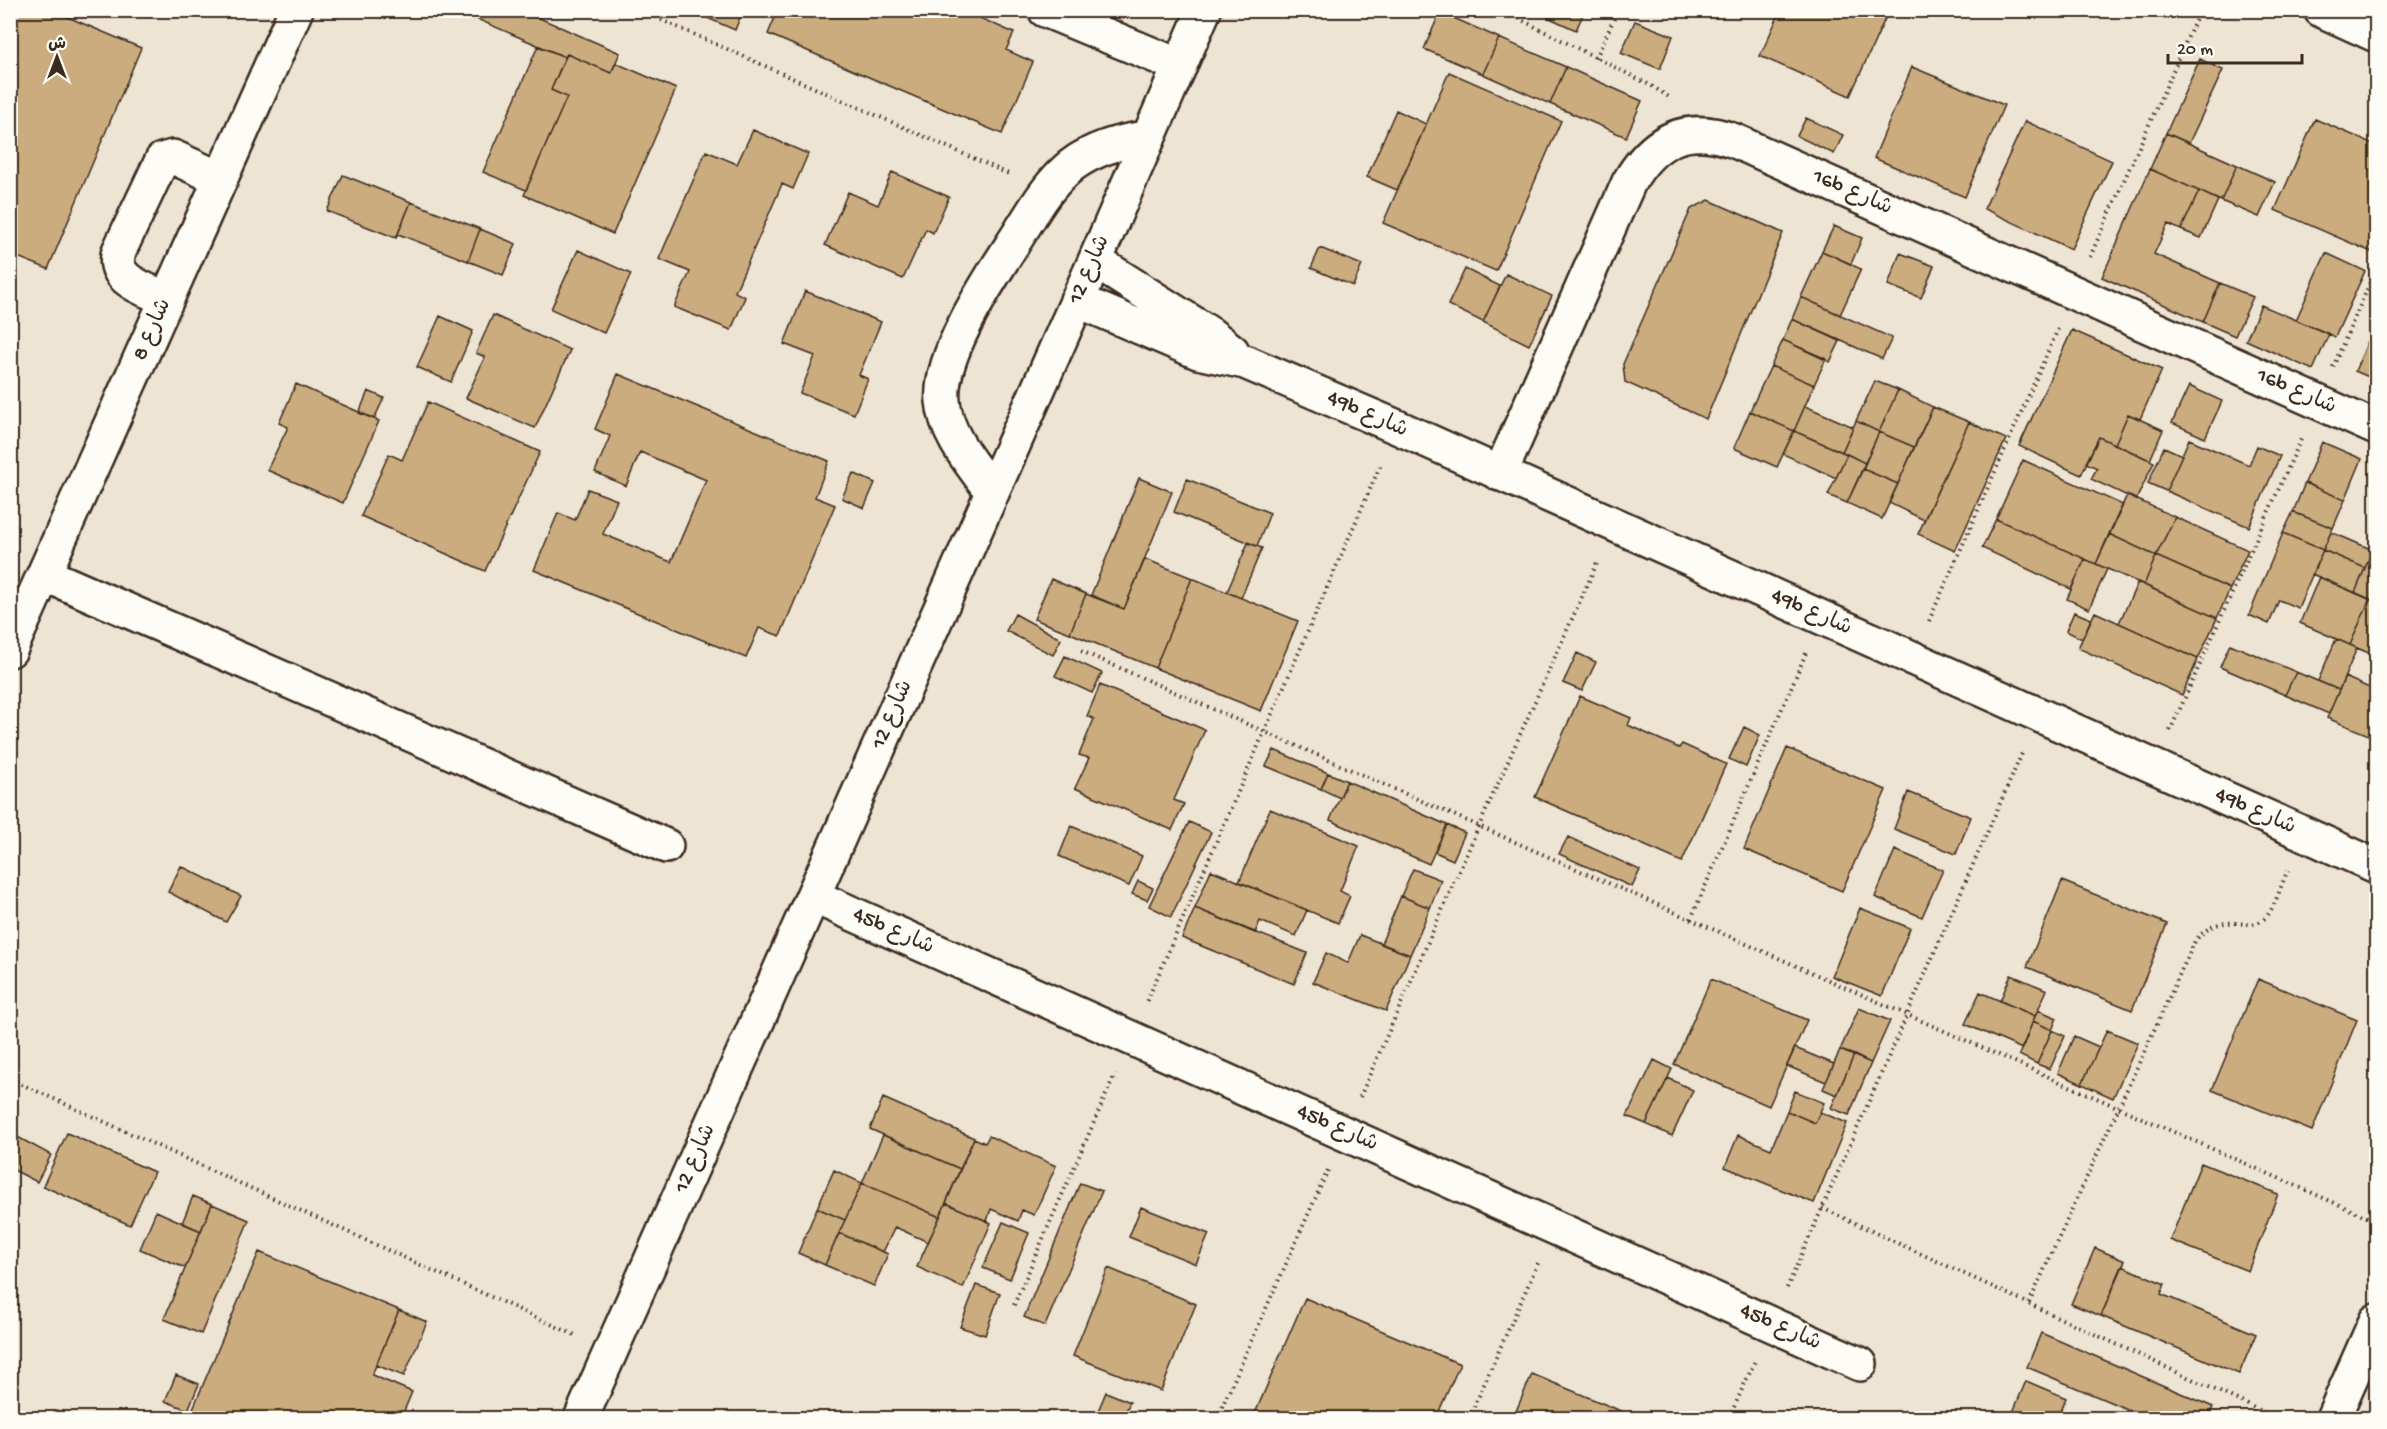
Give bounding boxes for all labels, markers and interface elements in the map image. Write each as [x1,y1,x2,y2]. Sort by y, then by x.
north arrow [27,27,87,87]
scale bar [2168,27,2302,65]
text: ش [48,36,66,55]
text: 20 m [2177,40,2213,61]
street label: 16b شارع [1807,164,1896,222]
street label: شارع 12 [1063,232,1117,309]
street label: شارع 8 [128,295,178,365]
street label: 16b شارع [2251,363,2340,421]
street label: 49b شارع [1322,386,1412,444]
street label: 49b شارع [1766,584,1856,642]
street label: شارع 12 [866,677,920,754]
street label: 49b شارع [2210,783,2300,841]
street label: 45b شارع [848,903,938,961]
street label: 45b شارع [1292,1100,1382,1158]
street label: شارع 12 [669,1121,723,1198]
street label: 45b شارع [1735,1299,1825,1357]

